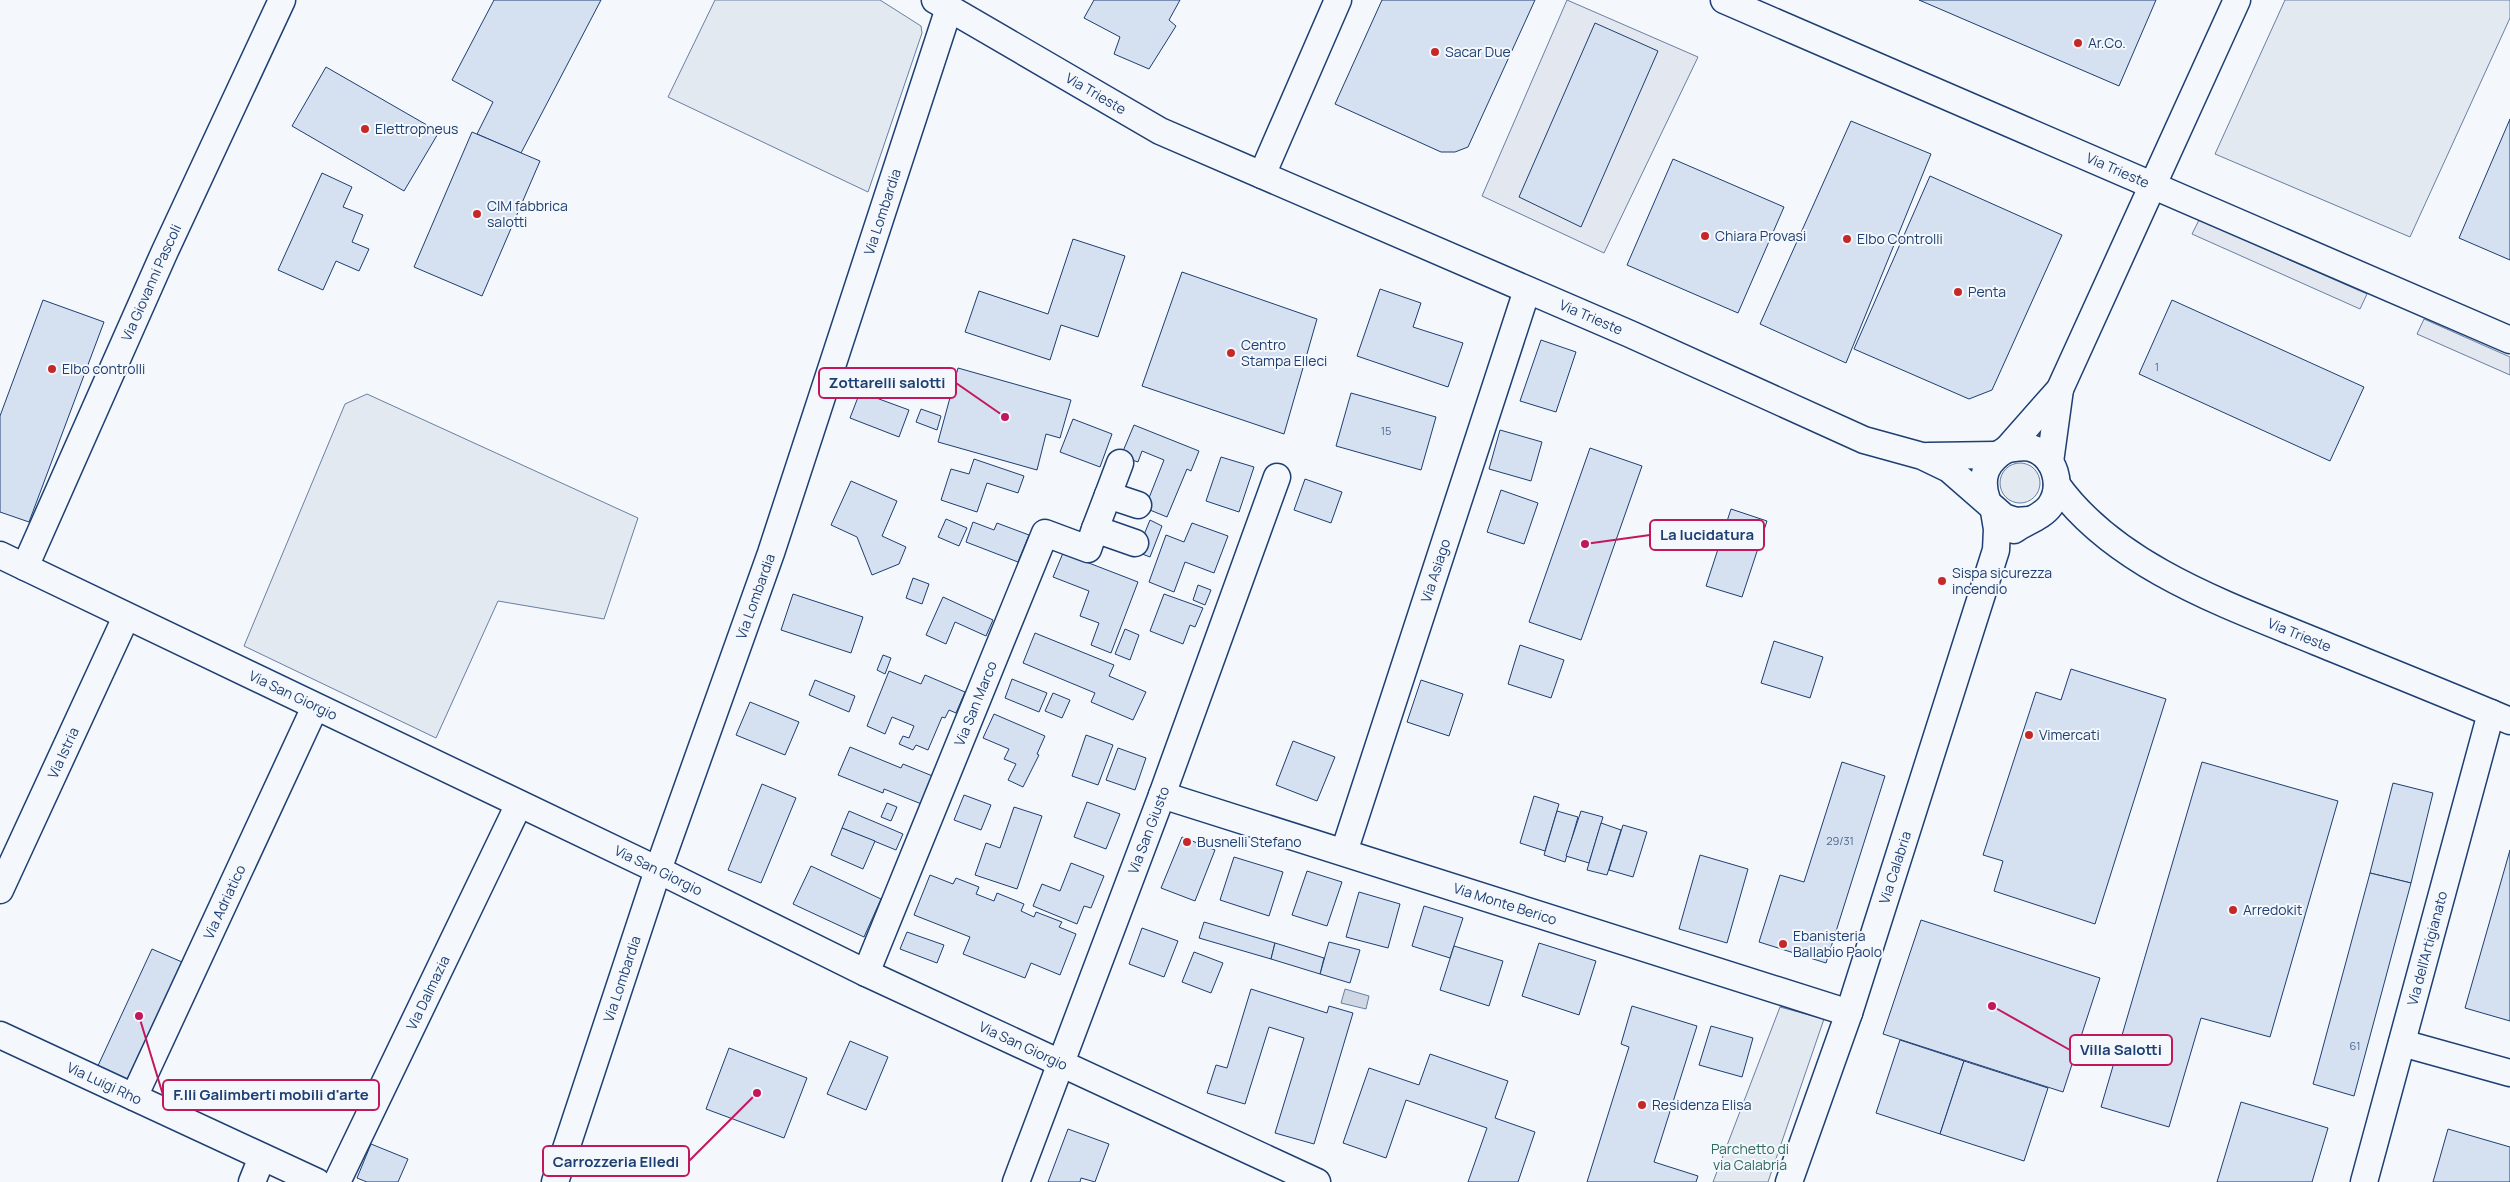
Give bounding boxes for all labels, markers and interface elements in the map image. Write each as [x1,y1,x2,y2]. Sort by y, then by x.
place label: Ar.Co. [2088,33,2126,52]
marker: Ar.Co. [2072,37,2084,49]
place label: Sacar Due [1445,42,1511,61]
marker: Sacar Due [1429,46,1441,58]
street label: Via Trieste [1062,68,1130,118]
place label: Elettropneus [375,119,458,138]
marker: Elettropneus [359,123,371,135]
street label: Via Trieste [2083,148,2153,192]
street label: Via Lombardia [859,166,905,257]
place label: CIM fabbrica salotti [487,196,568,231]
marker: CIM fabbrica salotti [471,208,483,220]
street label: Via Giovanni Pascoli [116,221,185,344]
place label: Chiara Provasi [1715,226,1806,245]
place label: Elbo Controlli [1857,229,1943,248]
marker: Chiara Provasi [1699,230,1711,242]
marker: Elbo Controlli [1841,233,1853,245]
place label: Penta [1968,282,2006,301]
marker: Penta [1952,286,1964,298]
street label: Via Trieste [1557,295,1626,339]
place label: Centro Stampa Elleci [1241,335,1327,370]
marker: Centro Stampa Elleci [1225,347,1237,359]
place label: Elbo controlli [62,359,145,378]
house number: 1 [2155,359,2159,374]
marker: Elbo controlli [46,363,58,375]
callout: Zottarelli salotti [819,368,956,398]
text: Zottarelli salotti [829,372,946,393]
house number: 15 [1381,423,1391,438]
callout: La lucidatura [1650,520,1764,550]
text: La lucidatura [1660,524,1754,545]
street label: Via Asiago [1416,536,1454,605]
street label: Via Lombardia [731,551,779,642]
place label: Sispa sicurezza incendio [1952,563,2052,598]
marker: Sispa sicurezza incendio [1936,575,1948,587]
street label: Via Trieste [2265,613,2334,656]
street label: Via San Marco [949,658,1001,748]
street label: Via San Giorgio [246,666,341,724]
street label: Via Istria [43,724,83,781]
place label: Vimercati [2039,725,2100,744]
marker: Vimercati [2023,729,2035,741]
street label: Via San Giusto [1123,784,1173,876]
street label: Via Calabria [1874,829,1915,906]
place label: Busnelli Stefano [1197,832,1302,851]
house number: 29/31 [1826,833,1854,848]
marker: Busnelli Stefano [1181,836,1193,848]
street label: Via San Giorgio [611,841,706,900]
street label: Via Adriatico [199,861,250,942]
street label: Via Monte Berico [1451,878,1559,929]
street label: Via dell'Artigianato [2402,889,2451,1008]
place label: Arredokit [2243,900,2303,919]
marker: Arredokit [2227,904,2239,916]
place label: Ebanisteria Ballabio Paolo [1793,926,1882,961]
street label: Via Lombardia [599,933,645,1024]
marker: Ebanisteria Ballabio Paolo [1777,938,1789,950]
street label: Via Dalmazia [402,952,454,1033]
street label: Via San Giorgio [976,1017,1071,1074]
callout: Villa Salotti [2070,1035,2172,1065]
house number: 61 [2350,1038,2360,1053]
text: Villa Salotti [2080,1039,2162,1060]
street label: Via Luigi Rho [64,1057,145,1109]
callout: F.lli Galimberti mobili d'arte [163,1080,379,1110]
text: F.lli Galimberti mobili d'arte [173,1084,369,1105]
place label: Residenza Elisa [1652,1095,1751,1114]
marker: Residenza Elisa [1636,1099,1648,1111]
park label: Parchetto di via Calabria [1711,1139,1789,1174]
callout: Carrozzeria Elledi [543,1146,689,1176]
text: Carrozzeria Elledi [553,1151,679,1172]

